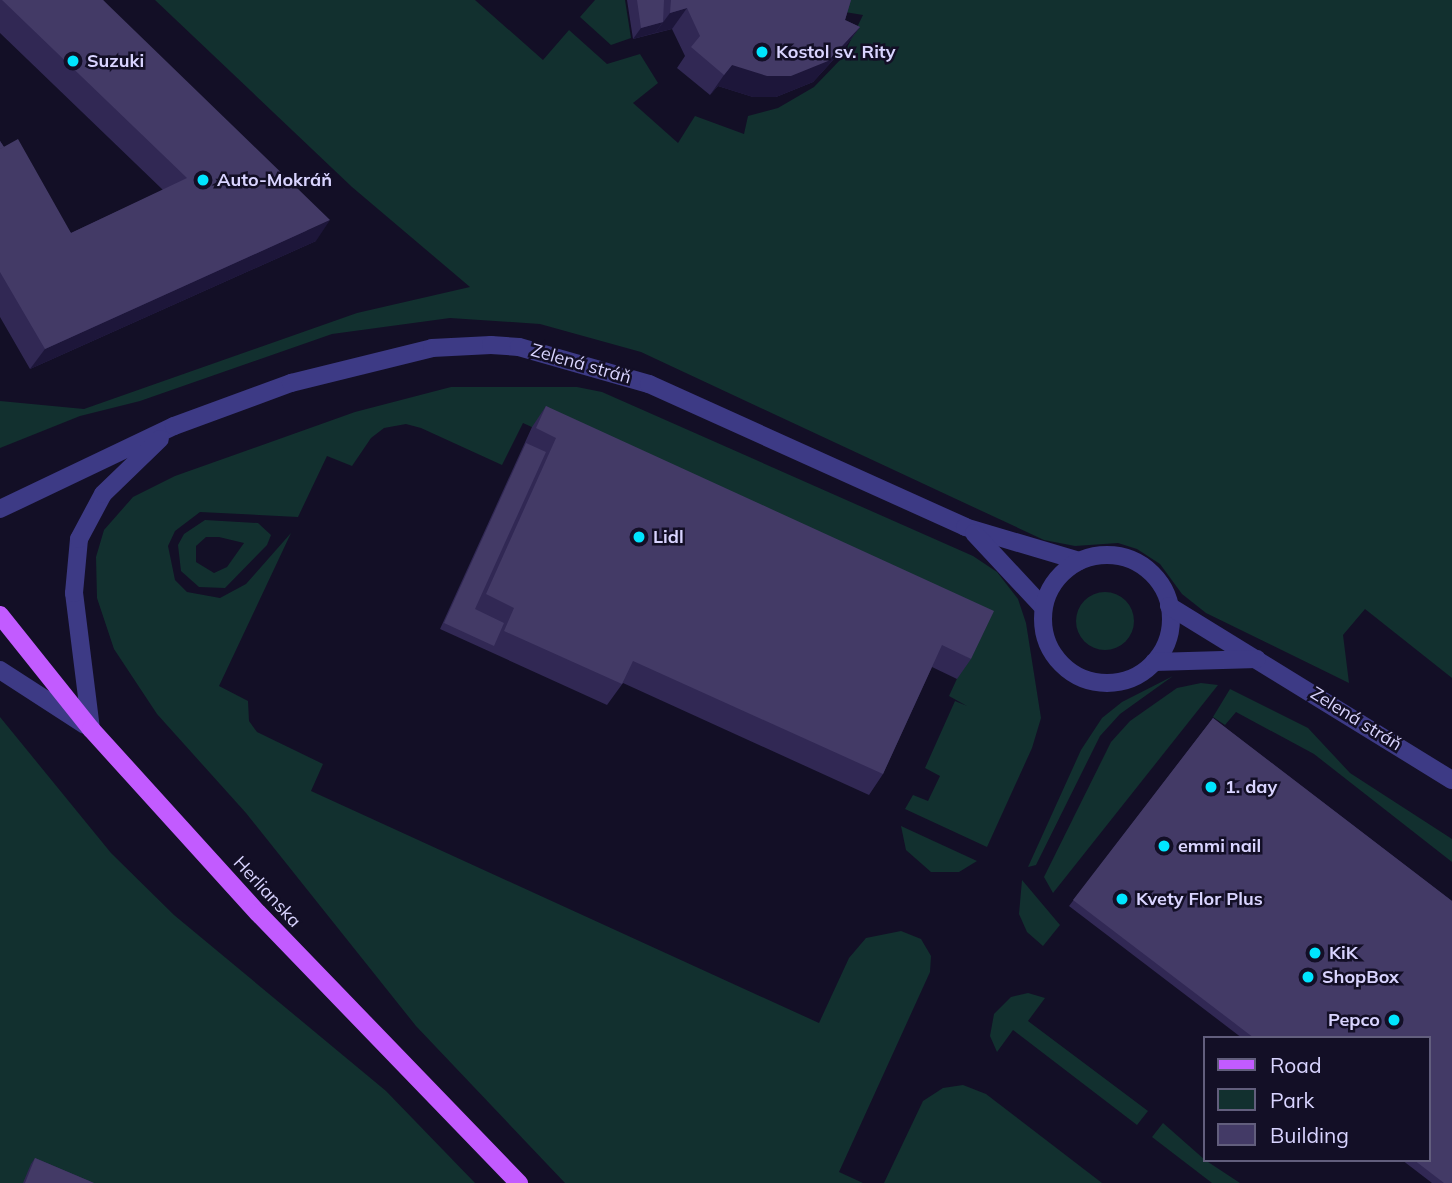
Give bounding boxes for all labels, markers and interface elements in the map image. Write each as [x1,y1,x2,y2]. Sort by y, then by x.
place label: Kostol sv. Rity [776,41,896,63]
marker: Kostol sv. Rity [754,44,770,60]
place label: Suzuki [87,50,144,72]
marker: Suzuki [65,53,81,69]
place label: Auto-Mokráň [217,169,332,191]
marker: Auto-Mokráň [195,172,211,188]
street label: Zelená stráň [528,339,634,389]
place label: Lidl [653,526,684,548]
marker: Lidl [631,529,647,545]
street label: Zelená stráň [1306,682,1406,756]
place label: 1. day [1225,776,1277,798]
marker: 1. day [1203,779,1219,795]
place label: emmi nail [1178,835,1261,857]
marker: emmi nail [1156,838,1172,854]
street label: Herlianska [229,852,305,932]
place label: Kvety Flor Plus [1136,888,1263,910]
marker: Kvety Flor Plus [1114,891,1130,907]
place label: KiK [1329,942,1358,964]
marker: KiK [1307,945,1323,961]
place label: ShopBox [1322,966,1399,988]
marker: ShopBox [1300,969,1316,985]
place label: Pepco [1328,1009,1380,1031]
marker: Pepco [1386,1012,1402,1028]
legend [1204,1036,1431,1162]
text: Road [1270,1052,1321,1078]
text: Park [1270,1087,1314,1113]
text: Building [1270,1122,1349,1148]

